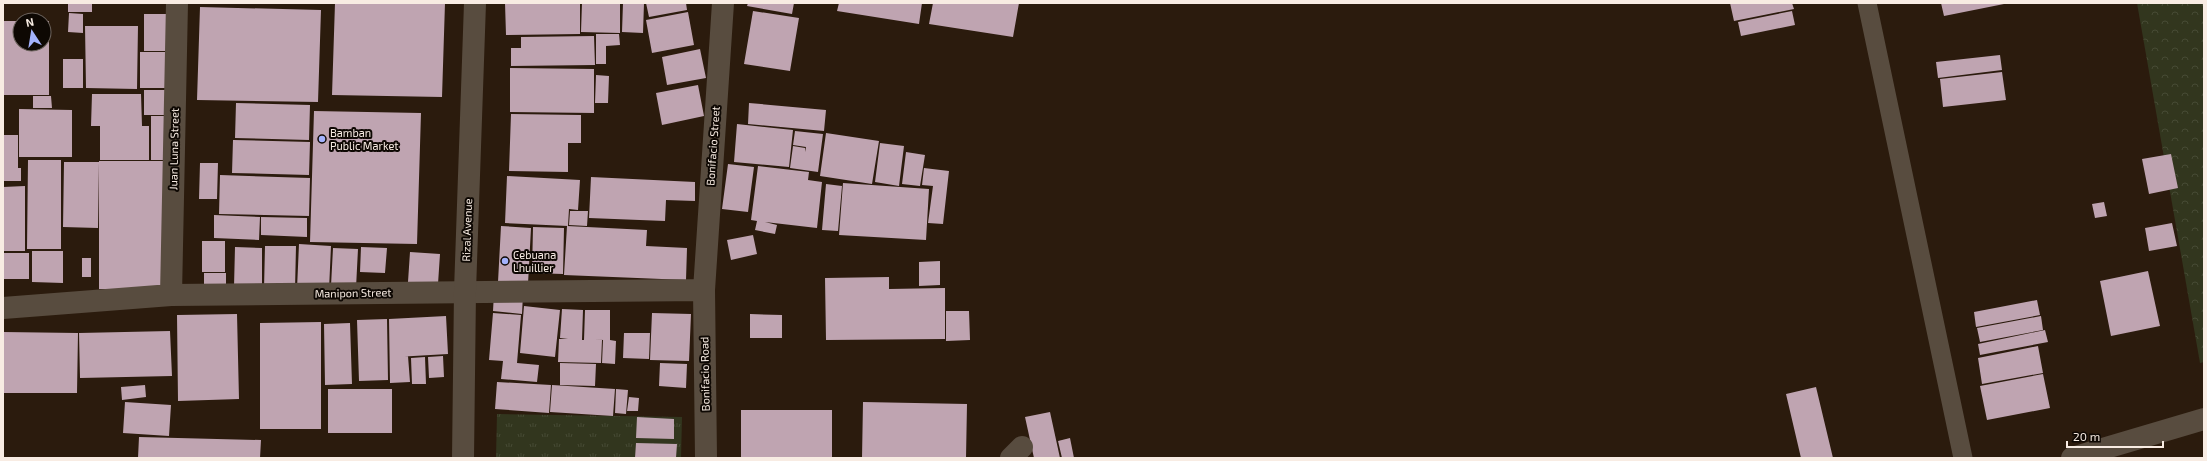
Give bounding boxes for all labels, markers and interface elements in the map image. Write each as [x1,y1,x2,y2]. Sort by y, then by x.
north arrow [12,12,52,52]
text: N [25,15,35,29]
street label: Bonifacio Street [703,106,722,186]
street label: Juan Luna Street [166,108,181,190]
place label: Bamban Public Market [330,126,399,152]
marker: Bamban Public Market [317,134,327,144]
street label: Rizal Avenue [459,198,474,262]
place label: Cebuana Lhuillier [513,248,556,274]
marker: Cebuana Lhuillier [500,256,510,266]
street label: Manipon Street [314,285,392,300]
street label: Bonifacio Road [697,337,712,411]
scale bar [2067,423,2163,449]
text: 20 m [2073,429,2100,443]

